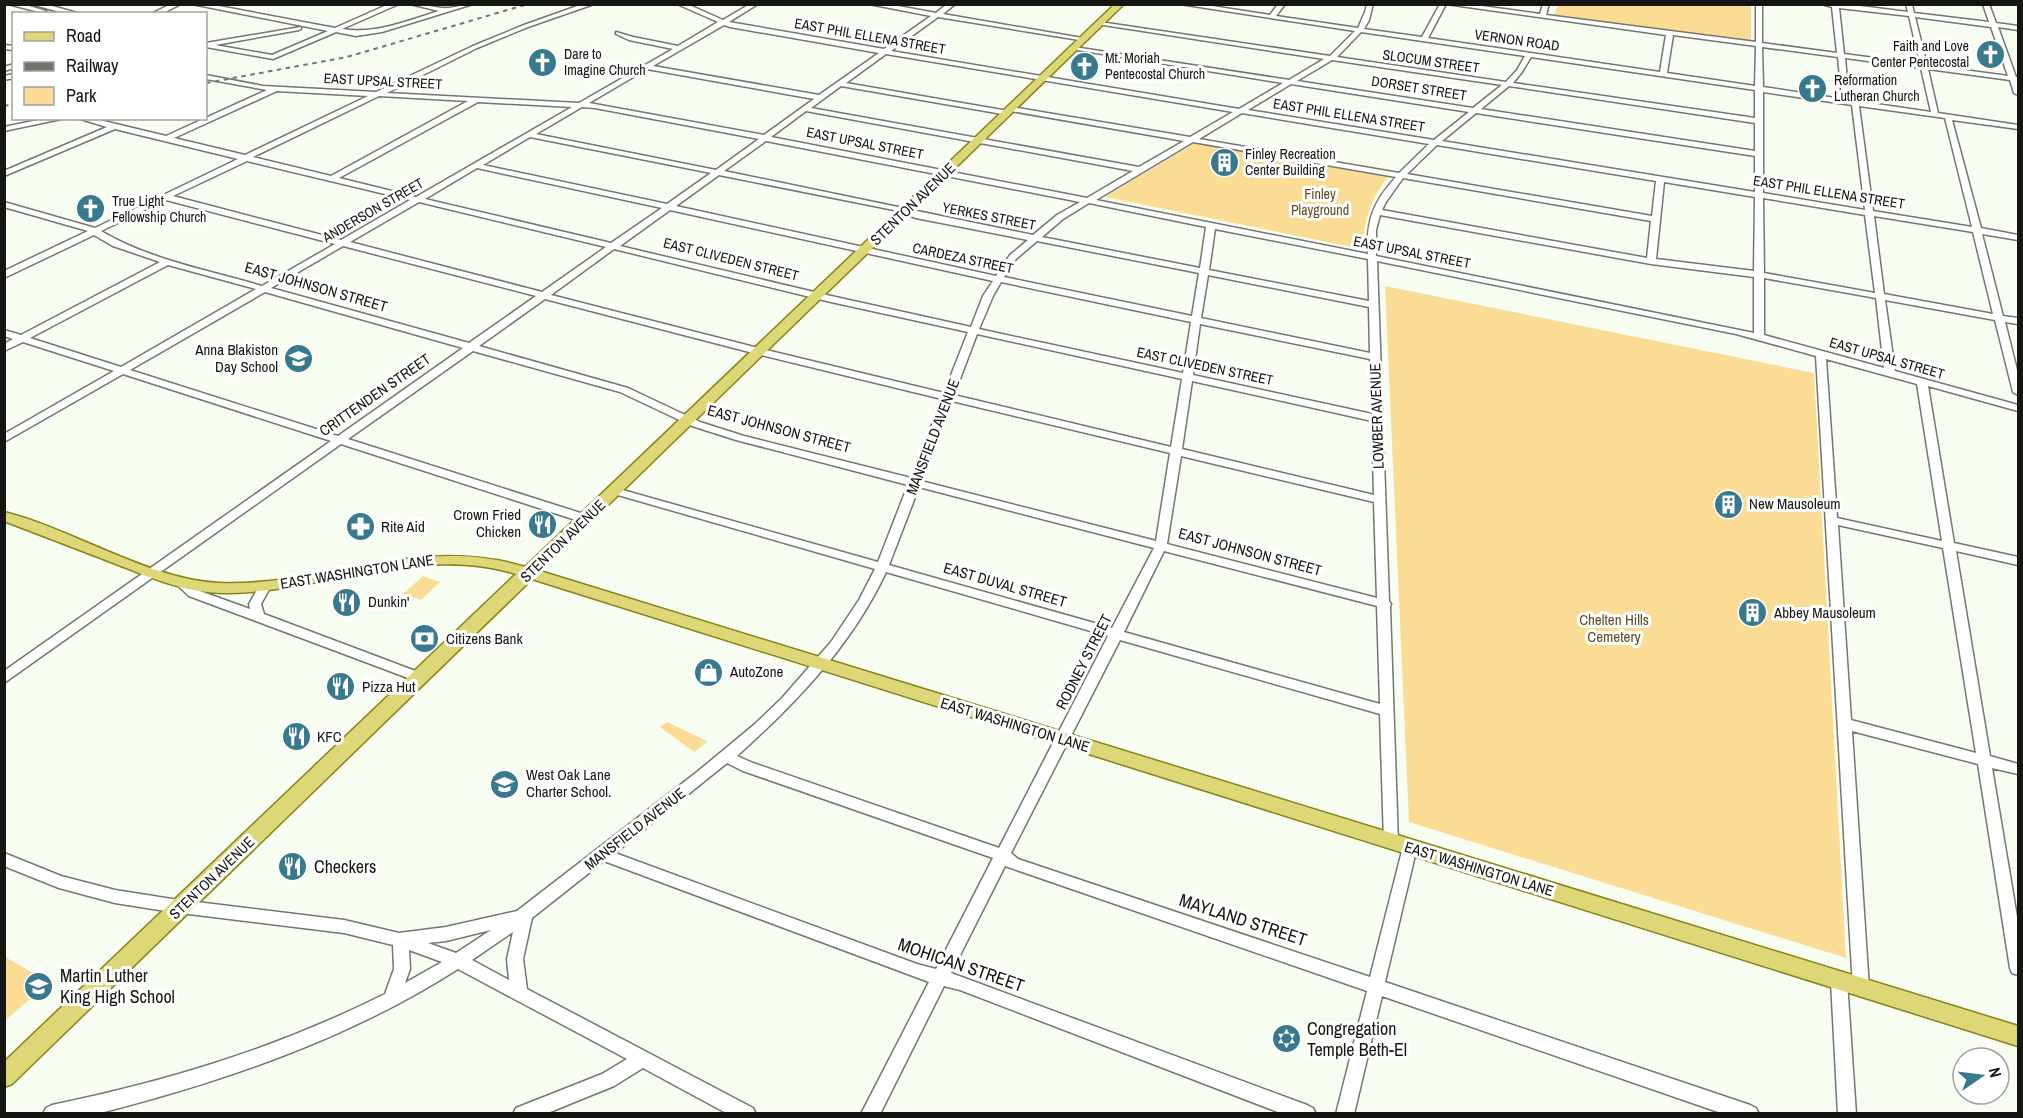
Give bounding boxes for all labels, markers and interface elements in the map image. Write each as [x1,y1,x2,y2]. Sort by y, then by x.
legend [12,12,207,120]
street label: EAST PHIL ELLENA STREET [793,14,947,58]
text: Road [66,23,101,48]
street label: VERNON ROAD [1473,25,1561,55]
place label: Faith and Love Center Pentecostal [1871,37,1969,71]
church icon: Faith and Love Center Pentecostal [1974,38,2006,70]
place label: Dare to Imagine Church [564,45,646,79]
street label: SLOCUM STREET [1381,45,1481,77]
church icon: Dare to Imagine Church [527,46,559,78]
place label: Mt. Moriah Pentecostal Church [1105,49,1205,83]
church icon: Mt. Moriah Pentecostal Church [1068,50,1100,82]
text: Railway [66,53,119,78]
street label: EAST UPSAL STREET [323,69,443,93]
place label: Reformation Lutheran Church [1834,71,1920,105]
street label: DORSET STREET [1370,72,1468,104]
church icon: Reformation Lutheran Church [1797,72,1829,104]
text: Park [66,83,97,108]
street label: EAST PHIL ELLENA STREET [1272,94,1426,136]
street label: EAST UPSAL STREET [805,123,925,163]
place label: Finley Recreation Center Building [1245,145,1336,179]
building icon: Finley Recreation Center Building [1208,146,1240,178]
street label: STENTON AVENUE [865,158,960,250]
street label: EAST PHIL ELLENA STREET [1752,171,1906,213]
street label: ANDERSON STREET [318,174,427,247]
park label: Finley Playground [1291,185,1349,219]
place label: True Light Fellowship Church [112,192,207,226]
church icon: True Light Fellowship Church [75,193,107,225]
street label: YERKES STREET [941,198,1037,234]
street label: EAST UPSAL STREET [1352,232,1472,272]
street label: EAST CLIVEDEN STREET [661,233,801,285]
street label: CARDEZA STREET [911,239,1015,277]
street label: EAST JOHNSON STREET [242,256,390,317]
street label: EAST UPSAL STREET [1827,333,1947,383]
place label: Anna Blakiston Day School [194,339,278,377]
school or university icon: Anna Blakiston Day School [283,343,315,375]
street label: EAST CLIVEDEN STREET [1135,343,1275,389]
street label: CRITTENDEN STREET [315,348,435,441]
street label: LOWBER AVENUE [1364,363,1389,469]
street label: MANSFIELD AVENUE [901,376,964,498]
street label: EAST JOHNSON STREET [705,399,854,458]
building icon: New Mausoleum [1712,488,1744,520]
place label: New Mausoleum [1749,493,1841,514]
street label: STENTON AVENUE [515,495,610,587]
place label: Crown Fried Chicken [453,504,521,542]
restaurant icon: Crown Fried Chicken [526,508,558,540]
pharmacy icon: Rite Aid [344,511,376,543]
place label: Rite Aid [381,516,425,537]
street label: EAST JOHNSON STREET [1176,522,1325,581]
street label: EAST WASHINGTON LANE [279,549,435,594]
street label: EAST DUVAL STREET [941,557,1070,612]
restaurant icon: Dunkin' [331,586,363,618]
place label: Dunkin' [368,591,409,612]
building icon: Abbey Mausoleum [1737,597,1769,629]
place label: Abbey Mausoleum [1773,602,1876,623]
park label: Chelten Hills Cemetery [1579,609,1649,647]
street label: RODNEY STREET [1051,610,1117,713]
bank icon: Citizens Bank [409,623,441,655]
place label: Citizens Bank [446,628,523,649]
shop icon: AutoZone [693,656,725,688]
place label: AutoZone [729,661,784,682]
restaurant icon: Pizza Hut [325,671,357,703]
place label: Pizza Hut [362,676,416,697]
street label: EAST WASHINGTON LANE [938,692,1092,757]
restaurant icon: KFC [280,721,312,753]
place label: KFC [317,726,342,747]
place label: West Oak Lane Charter School. [526,764,611,802]
school or university icon: West Oak Lane Charter School. [489,768,521,800]
street label: MANSFIELD AVENUE [580,783,690,875]
street label: STENTON AVENUE [164,832,259,924]
street label: EAST WASHINGTON LANE [1402,836,1556,901]
restaurant icon: Checkers [277,851,309,883]
place label: Checkers [314,854,376,879]
street label: MAYLAND STREET [1176,887,1310,952]
street label: MOHICAN STREET [895,931,1028,998]
place label: Martin Luther King High School [60,963,175,1009]
school or university icon: Martin Luther King High School [23,970,55,1002]
place label: Congregation Temple Beth-El [1307,1016,1407,1062]
synagogue icon: Congregation Temple Beth-El [1270,1023,1302,1055]
north arrow [1951,1046,2011,1106]
text: N [1984,1065,2007,1080]

